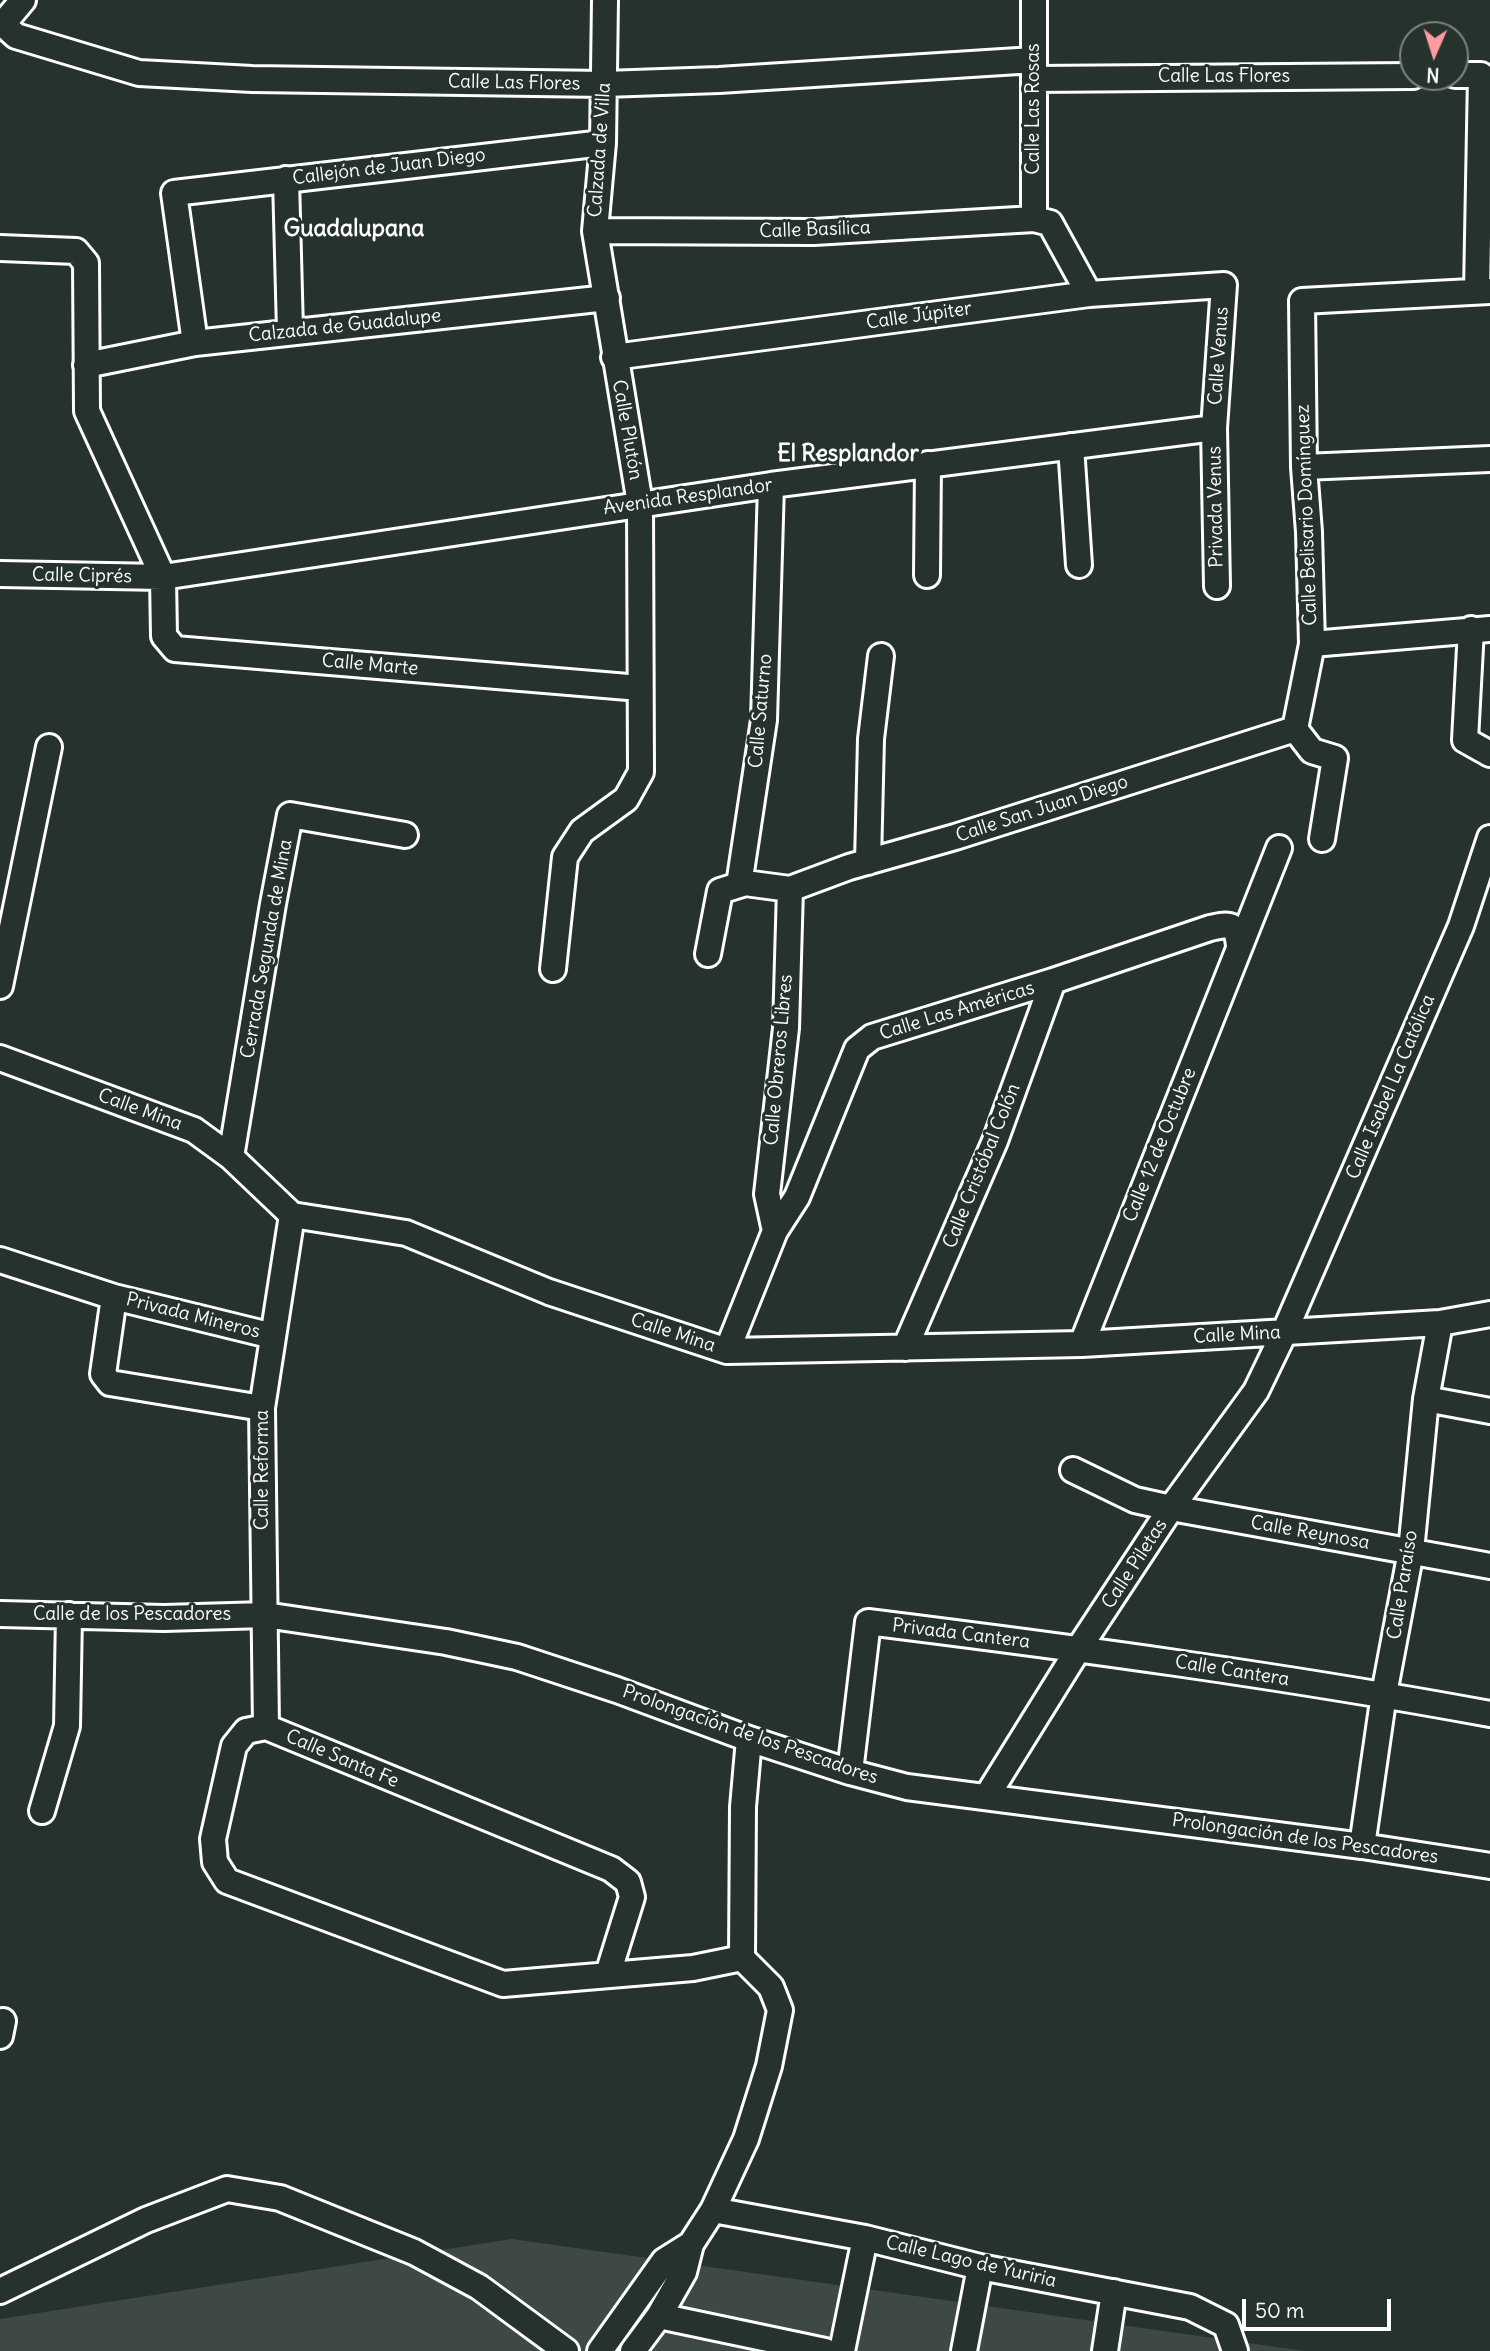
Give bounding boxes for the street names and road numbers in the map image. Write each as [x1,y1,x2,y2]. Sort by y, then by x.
street label: Calle Las Rosas [1023,43,1045,175]
street label: Calle Las Flores [1158,66,1290,88]
street label: Calle Las Flores [448,70,580,96]
street label: Calzada de Villa [584,82,616,218]
street label: Callejón de Juan Diego [291,144,487,190]
street label: Calle Basílica [759,217,871,243]
street label: Calle Júpiter [865,297,973,335]
street label: Calzada de Guadalupe [248,305,442,347]
street label: Calle Venus [1204,306,1234,406]
street label: Calle Plutón [607,378,647,482]
street label: Calle Belisario Domínguez [1292,404,1322,626]
street label: Privada Venus [1204,446,1228,568]
street label: Avenida Resplandor [602,474,774,520]
street label: Calle Ciprés [32,564,132,588]
street label: Calle Marte [321,649,419,681]
street label: Calle Saturno [745,653,777,769]
street label: Calle San Juan Diego [953,770,1131,848]
street label: Cerrada Segunda de Mina [236,838,298,1060]
street label: Calle Obreros Libres [760,974,798,1146]
street label: Calle Las Américas [877,977,1037,1045]
street label: Calle Isabel La Católica [1342,991,1440,1183]
street label: Calle 12 de Octubre [1119,1064,1201,1226]
street label: Calle Cristóbal Colón [939,1080,1025,1252]
street label: Calle Mina [95,1084,185,1136]
street label: Privada Mineros [123,1288,263,1344]
street label: Calle Mina [628,1309,718,1357]
street label: Calle Mina [1193,1321,1281,1349]
street label: Calle Reforma [252,1410,274,1530]
street label: Calle Reynosa [1249,1511,1371,1555]
street label: Calle Piletas [1098,1515,1172,1613]
street label: Calle Paraíso [1383,1529,1423,1641]
street label: Calle de los Pescadores [33,1604,231,1626]
street label: Privada Cantera [891,1614,1031,1654]
street label: Calle Cantera [1173,1651,1291,1691]
street label: Prolongación de los Pescadores [619,1680,881,1790]
street label: Calle Santa Fe [282,1725,402,1793]
street label: Prolongación de los Pescadores [1170,1809,1440,1869]
street label: Calle Lago de Yuriria [883,2231,1059,2293]

